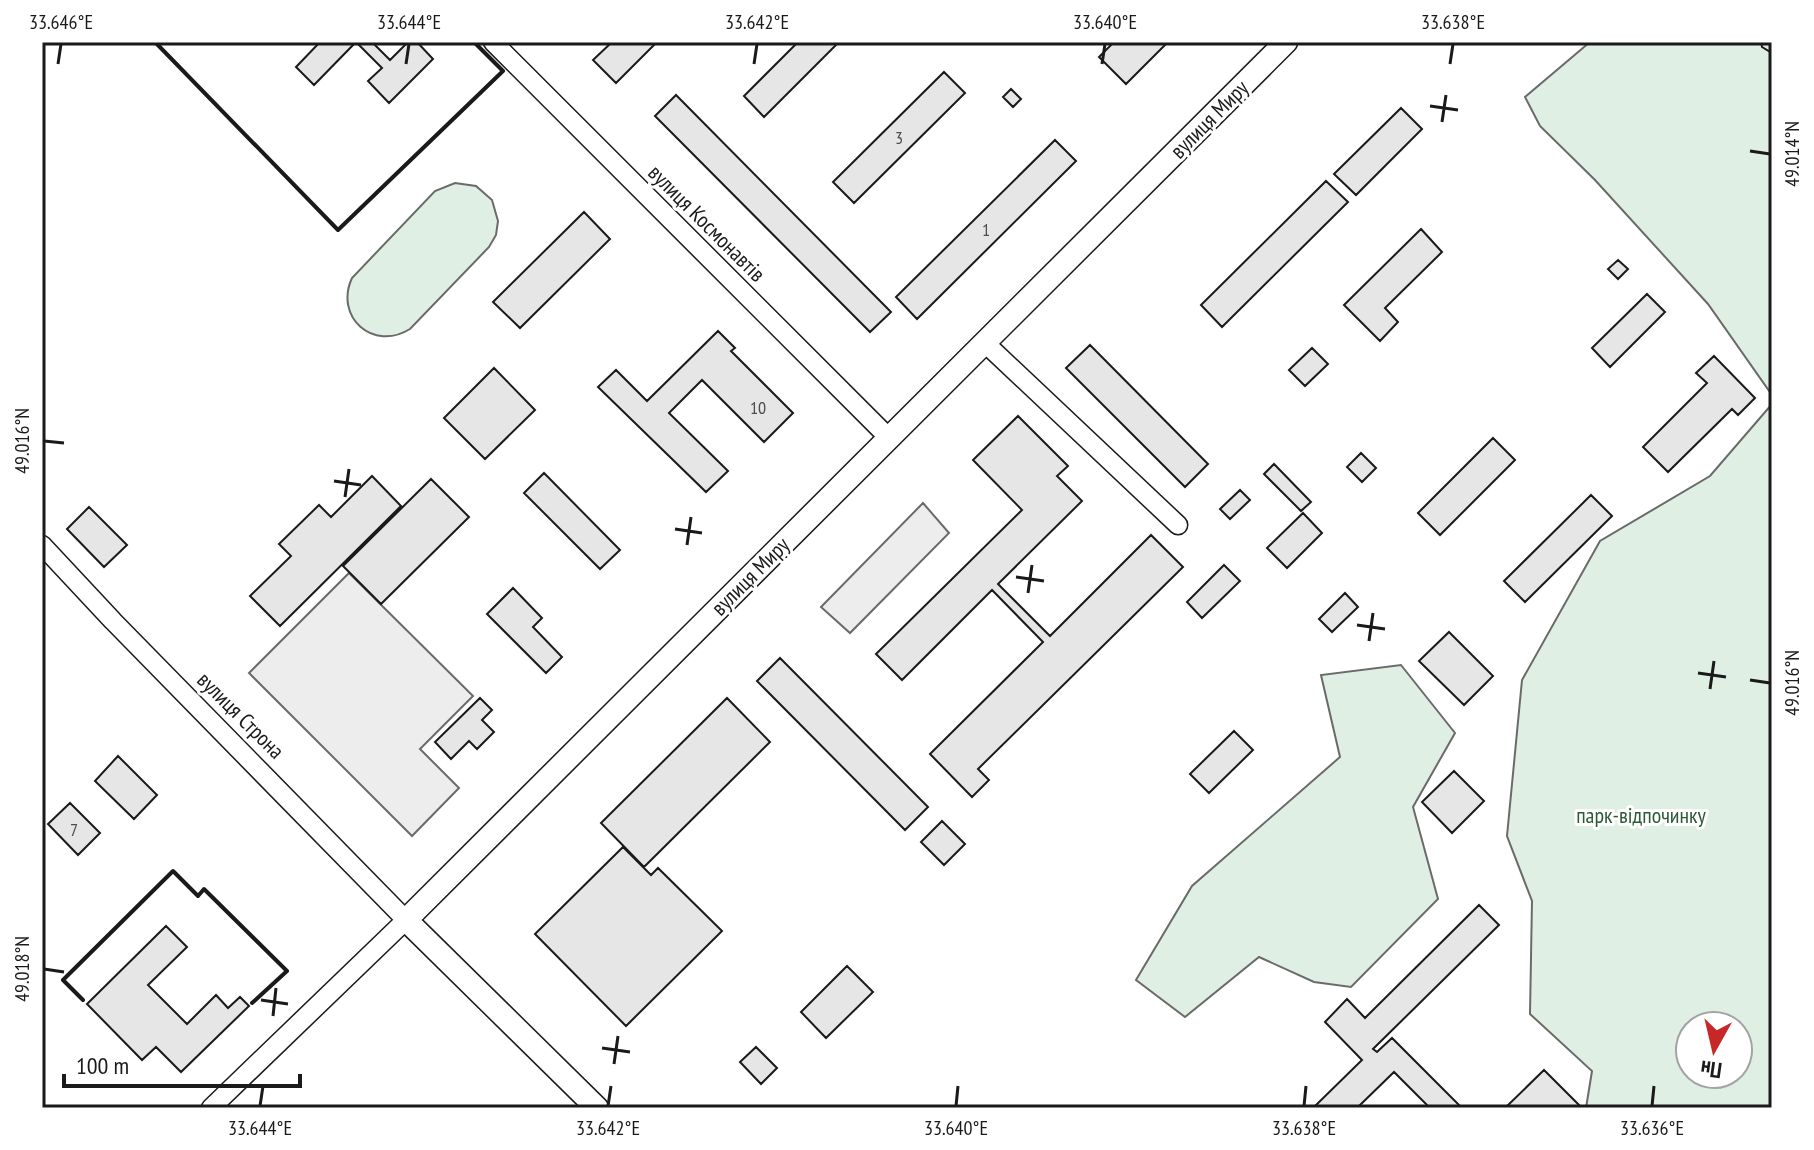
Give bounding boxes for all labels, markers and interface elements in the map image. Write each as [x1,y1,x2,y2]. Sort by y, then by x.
text: 33.646°E [29,9,93,35]
text: 33.644°E [377,9,441,35]
text: 33.642°E [725,9,789,35]
text: 33.640°E [1073,9,1137,35]
text: 33.638°E [1421,9,1485,35]
street label: вулиця Миру [1164,73,1255,164]
text: 49.014°N [1779,121,1805,187]
house number: 3 [895,126,903,149]
street label: вулиця Космонавтів [643,159,772,288]
house number: 1 [982,218,990,241]
house number: 10 [750,396,766,419]
text: 49.016°N [9,408,35,474]
street label: вулиця Миру [705,530,796,621]
text: 49.016°N [1779,650,1805,716]
street label: вулиця Строна [192,666,290,764]
park label: парк-відпочинку [1576,801,1707,829]
house number: 7 [70,818,78,841]
text: 49.018°N [9,936,35,1002]
north arrow [1674,1010,1754,1090]
scale bar [64,1038,300,1088]
text: 100 m [76,1050,129,1081]
text: Пн [1699,1054,1724,1085]
text: 33.644°E [228,1115,292,1141]
text: 33.642°E [576,1115,640,1141]
text: 33.640°E [924,1115,988,1141]
text: 33.638°E [1272,1115,1336,1141]
text: 33.636°E [1620,1115,1684,1141]

